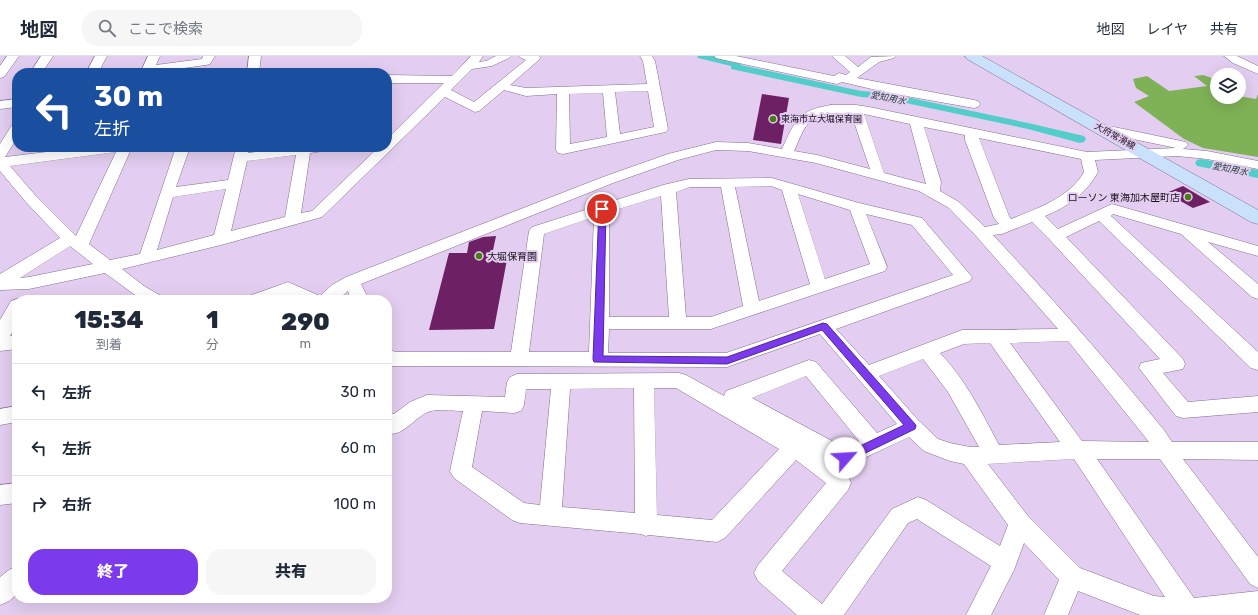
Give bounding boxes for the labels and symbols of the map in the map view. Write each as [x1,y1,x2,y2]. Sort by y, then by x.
water label: 愛知用水 [869,90,908,107]
marker: 東海市立大堀保育園 [768,114,778,124]
place label: 東海市立大堀保育園 [781,114,862,124]
street label: 大府常滑線 [1093,121,1138,152]
water label: 愛知用水 [1211,161,1250,178]
pin [585,192,619,226]
place label: ローソン 東海加木屋町店 [1068,192,1180,204]
marker: ローソン 東海加木屋町店 [1183,192,1193,202]
marker: 大堀保育園 [474,251,484,261]
place label: 大堀保育園 [487,251,537,263]
position arrow [824,437,866,479]

